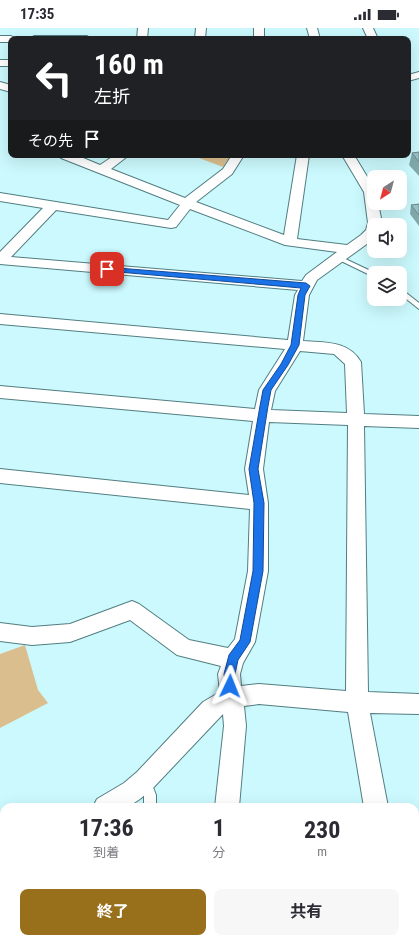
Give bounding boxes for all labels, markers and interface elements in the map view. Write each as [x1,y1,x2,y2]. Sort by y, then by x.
text: 17:35 [20,5,54,23]
text: 160 m [94,48,164,81]
icon: left [28,52,80,104]
text: 左折 [94,86,130,107]
icon: arrive [81,128,103,150]
text: その先 [28,132,73,150]
north arrow [367,170,407,210]
map controls [367,170,407,306]
button: sound [367,218,407,258]
pin [90,252,124,286]
icon: arrive [96,258,118,280]
button: layers [367,266,407,306]
position arrow [209,665,251,707]
text: 17:36 [79,814,134,842]
text: 1 [213,814,225,842]
text: 230 [304,816,340,844]
text: m [317,844,327,859]
text: 到着 [93,845,119,860]
text: 分 [212,845,225,860]
button: 終了 [20,889,206,935]
button: 共有 [214,889,399,935]

